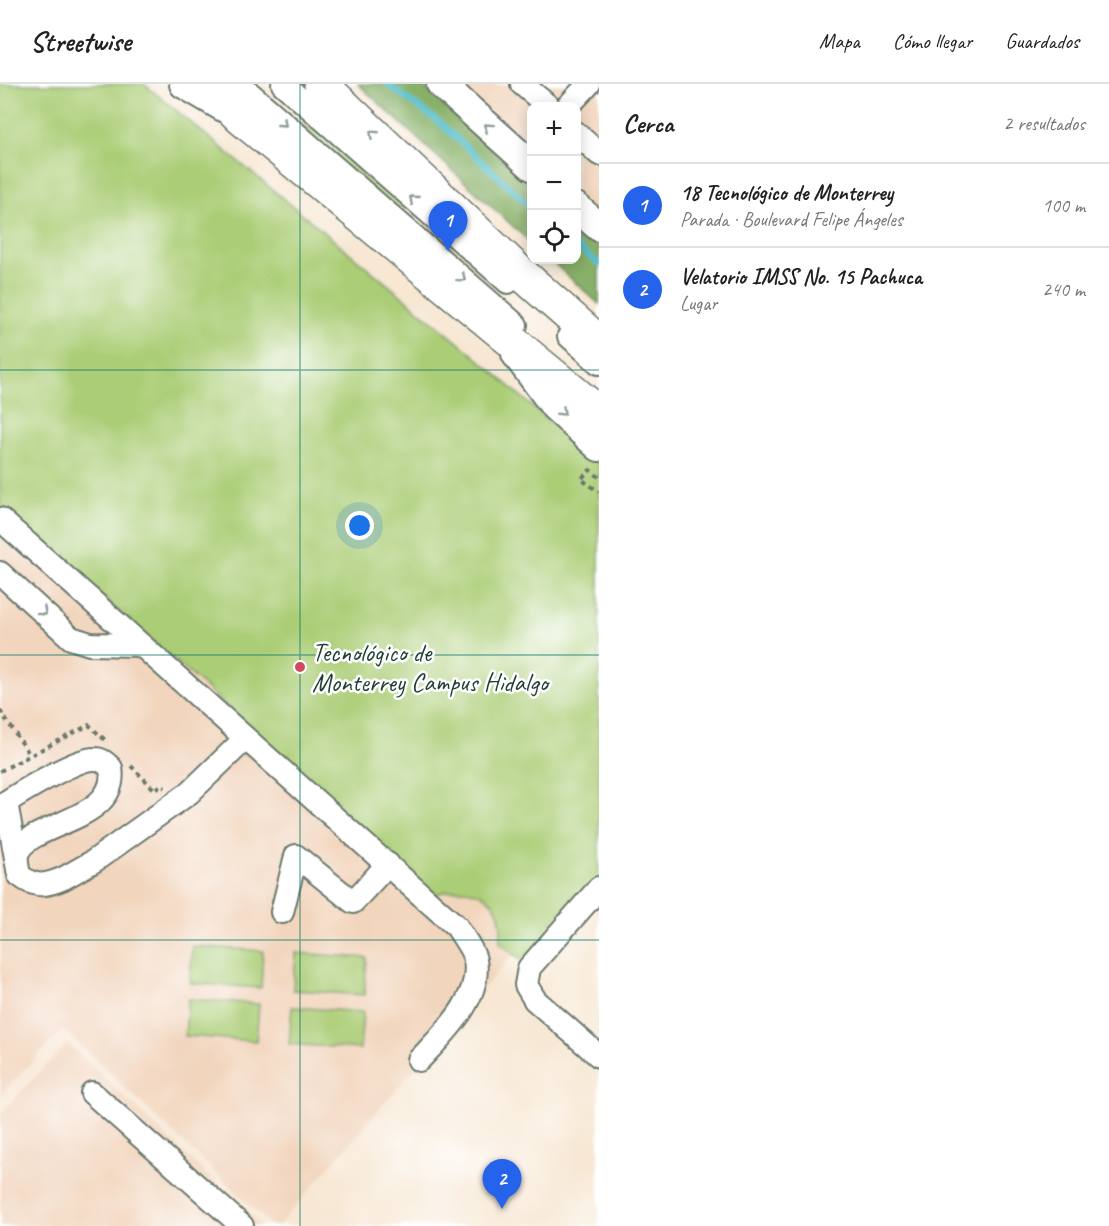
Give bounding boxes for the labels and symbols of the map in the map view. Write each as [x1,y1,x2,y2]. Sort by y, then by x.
one-way arrow [276,116,286,127]
one-way arrow [484,123,495,134]
one-way arrow [369,130,380,141]
one-way arrow [410,195,420,206]
pin: 1 [428,202,468,251]
one-way arrow [455,271,466,282]
one-way arrow [554,405,565,416]
your location [345,511,374,540]
one-way arrow [37,605,47,616]
place label: Tecnológico de Monterrey Campus Hidalgo [312,636,550,699]
marker: Tecnológico de Monterrey Campus Hidalgo [293,660,307,674]
pin: 2 [482,1160,522,1209]

